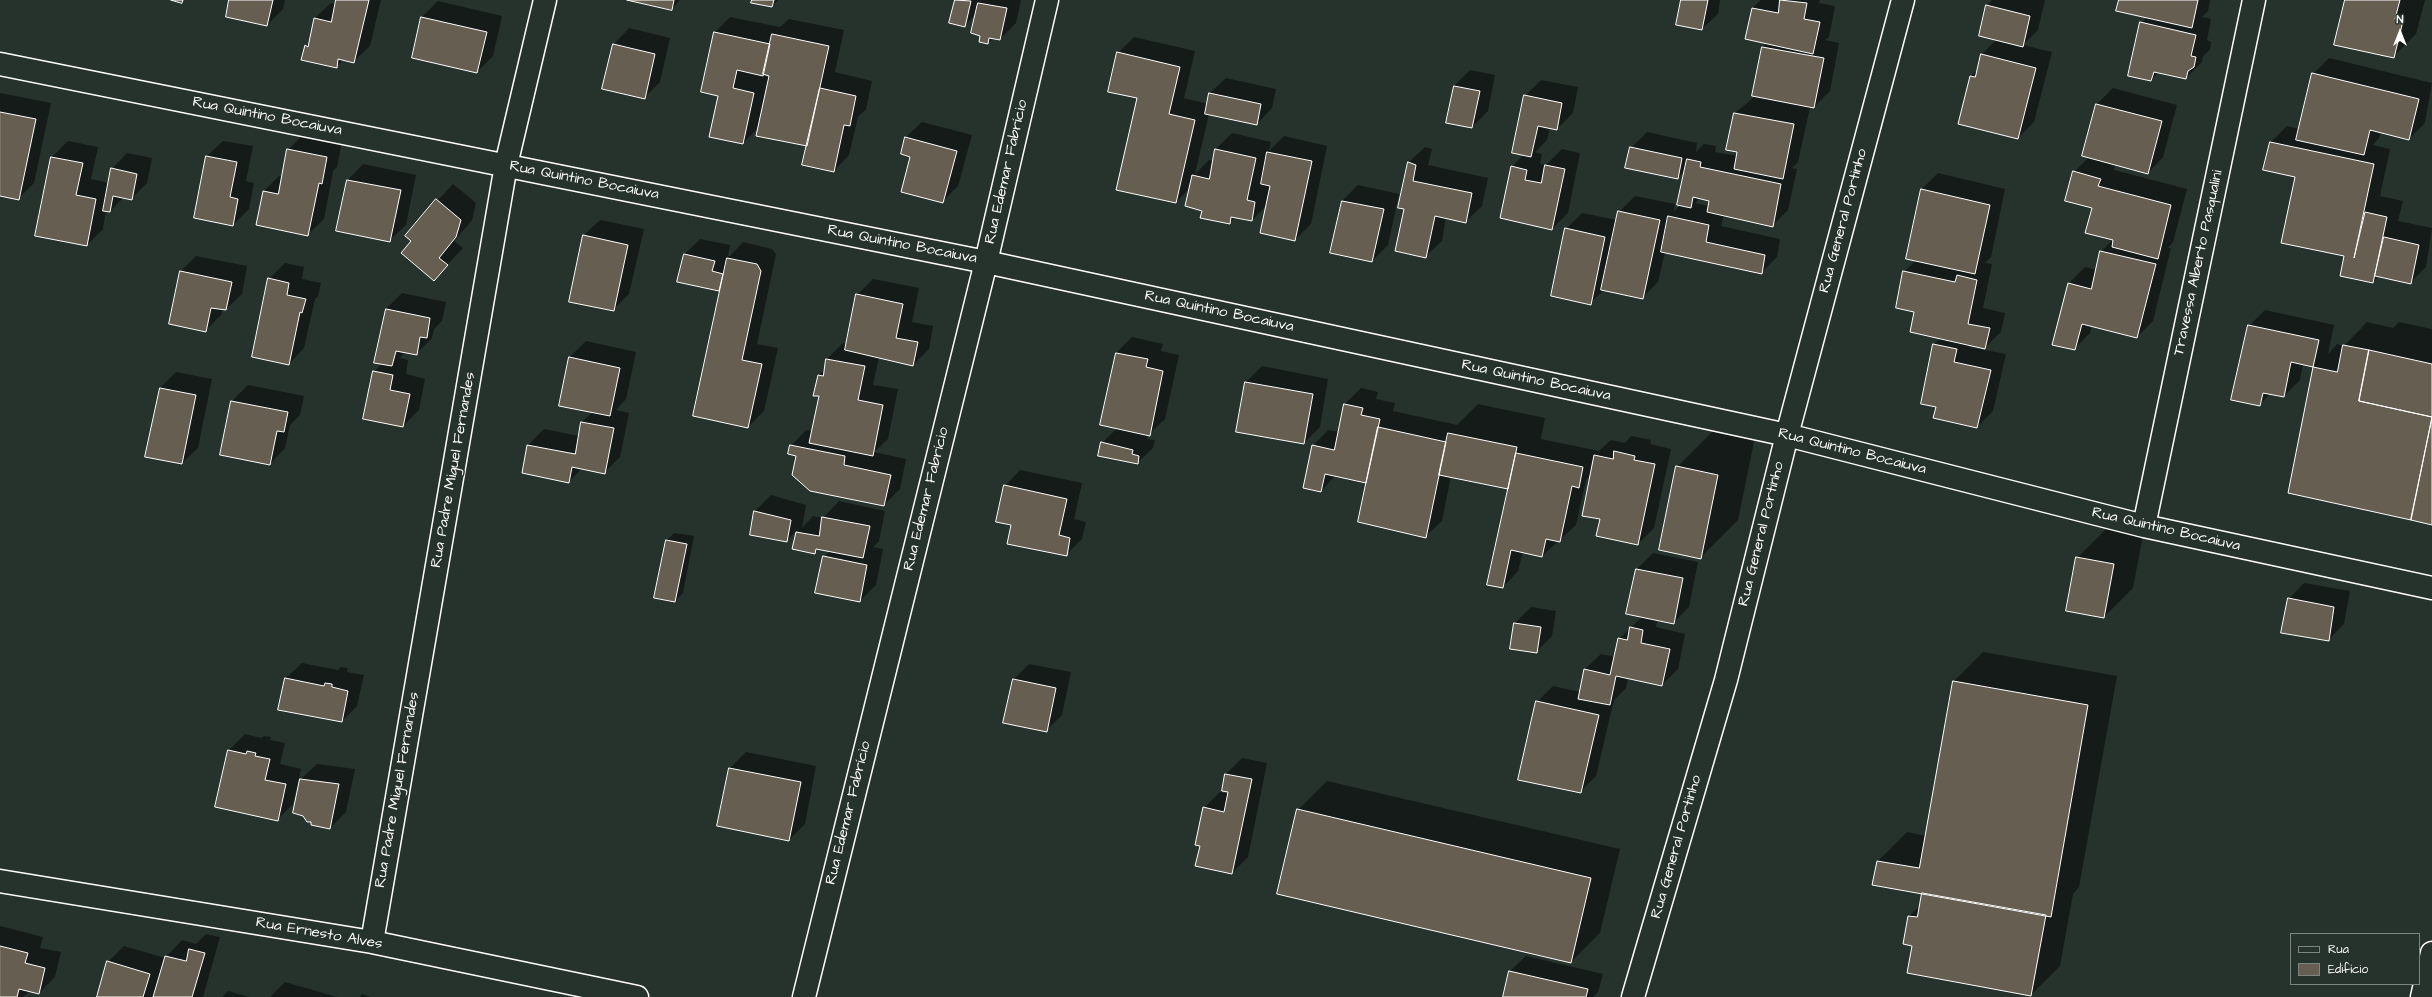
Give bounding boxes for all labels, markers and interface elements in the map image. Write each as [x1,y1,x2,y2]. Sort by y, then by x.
north arrow [2380,12,2420,52]
text: N [2397,12,2403,27]
street label: Rua Quintino Bocaiuva [191,94,343,140]
street label: Rua Edemar Fabrício [982,98,1032,246]
street label: Rua General Portinho [1816,147,1872,295]
street label: Rua Quintino Bocaiuva [508,158,660,204]
street label: Travessa Alberto Pasqualini [2171,169,2227,357]
street label: Rua Quintino Bocaiuva [826,222,978,268]
street label: Rua Quintino Bocaiuva [1143,287,1295,337]
street label: Rua Quintino Bocaiuva [1460,356,1612,406]
street label: Rua Padre Miguel Fernandes [428,371,480,569]
street label: Rua Edemar Fabrício [900,425,954,573]
street label: Rua Quintino Bocaiuva [1776,425,1928,479]
street label: Rua General Portinho [1735,460,1789,608]
street label: Rua Quintino Bocaiuva [2090,504,2242,556]
street label: Rua Padre Miguel Fernandes [372,691,424,889]
street label: Rua Edemar Fabrício [822,739,876,887]
street label: Rua General Portinho [1648,773,1706,921]
street label: Rua Ernesto Alves [254,914,384,954]
legend [2290,933,2420,985]
text: Rua [2328,941,2349,958]
text: Edifício [2328,961,2368,978]

